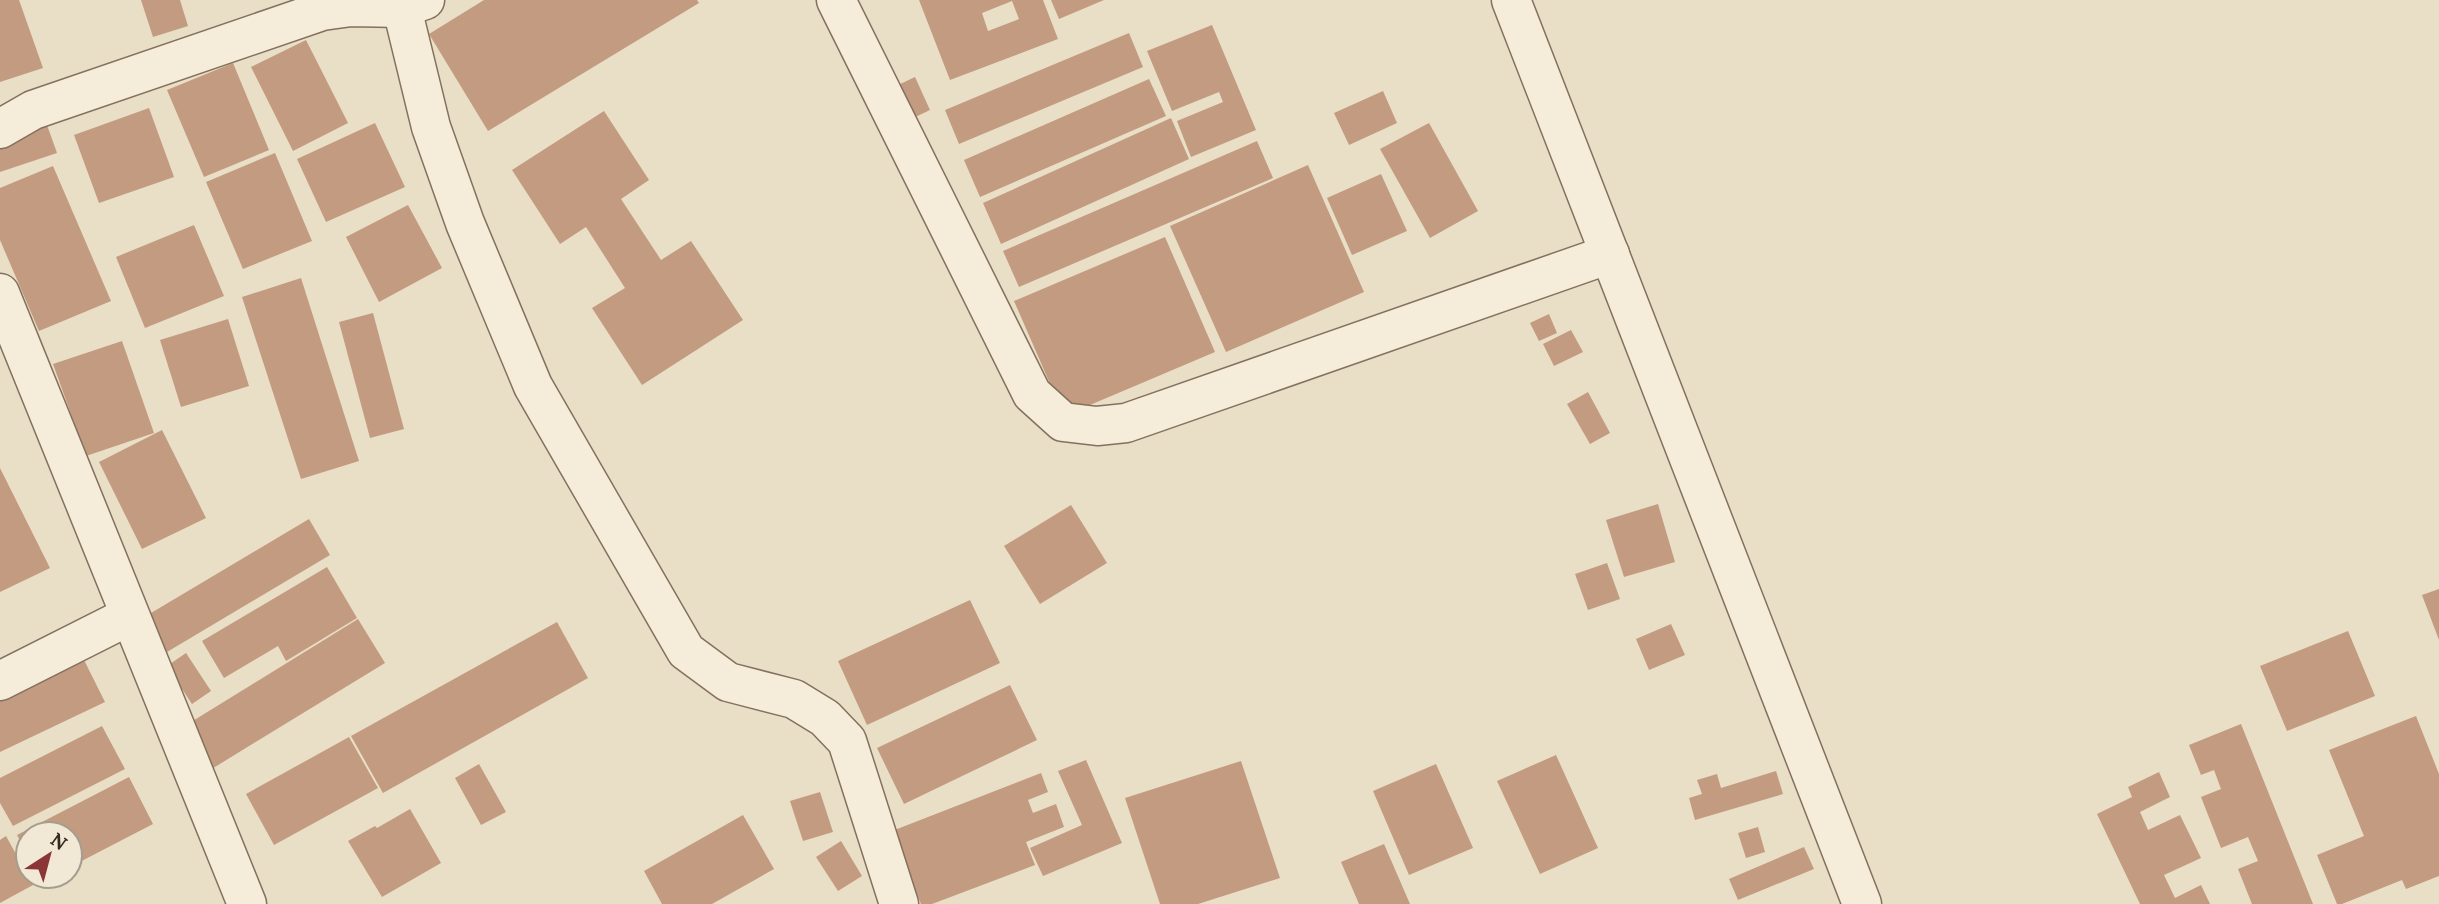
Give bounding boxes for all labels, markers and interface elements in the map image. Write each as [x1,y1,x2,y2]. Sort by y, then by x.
north arrow [14,820,84,890]
text: N [46,827,72,855]

